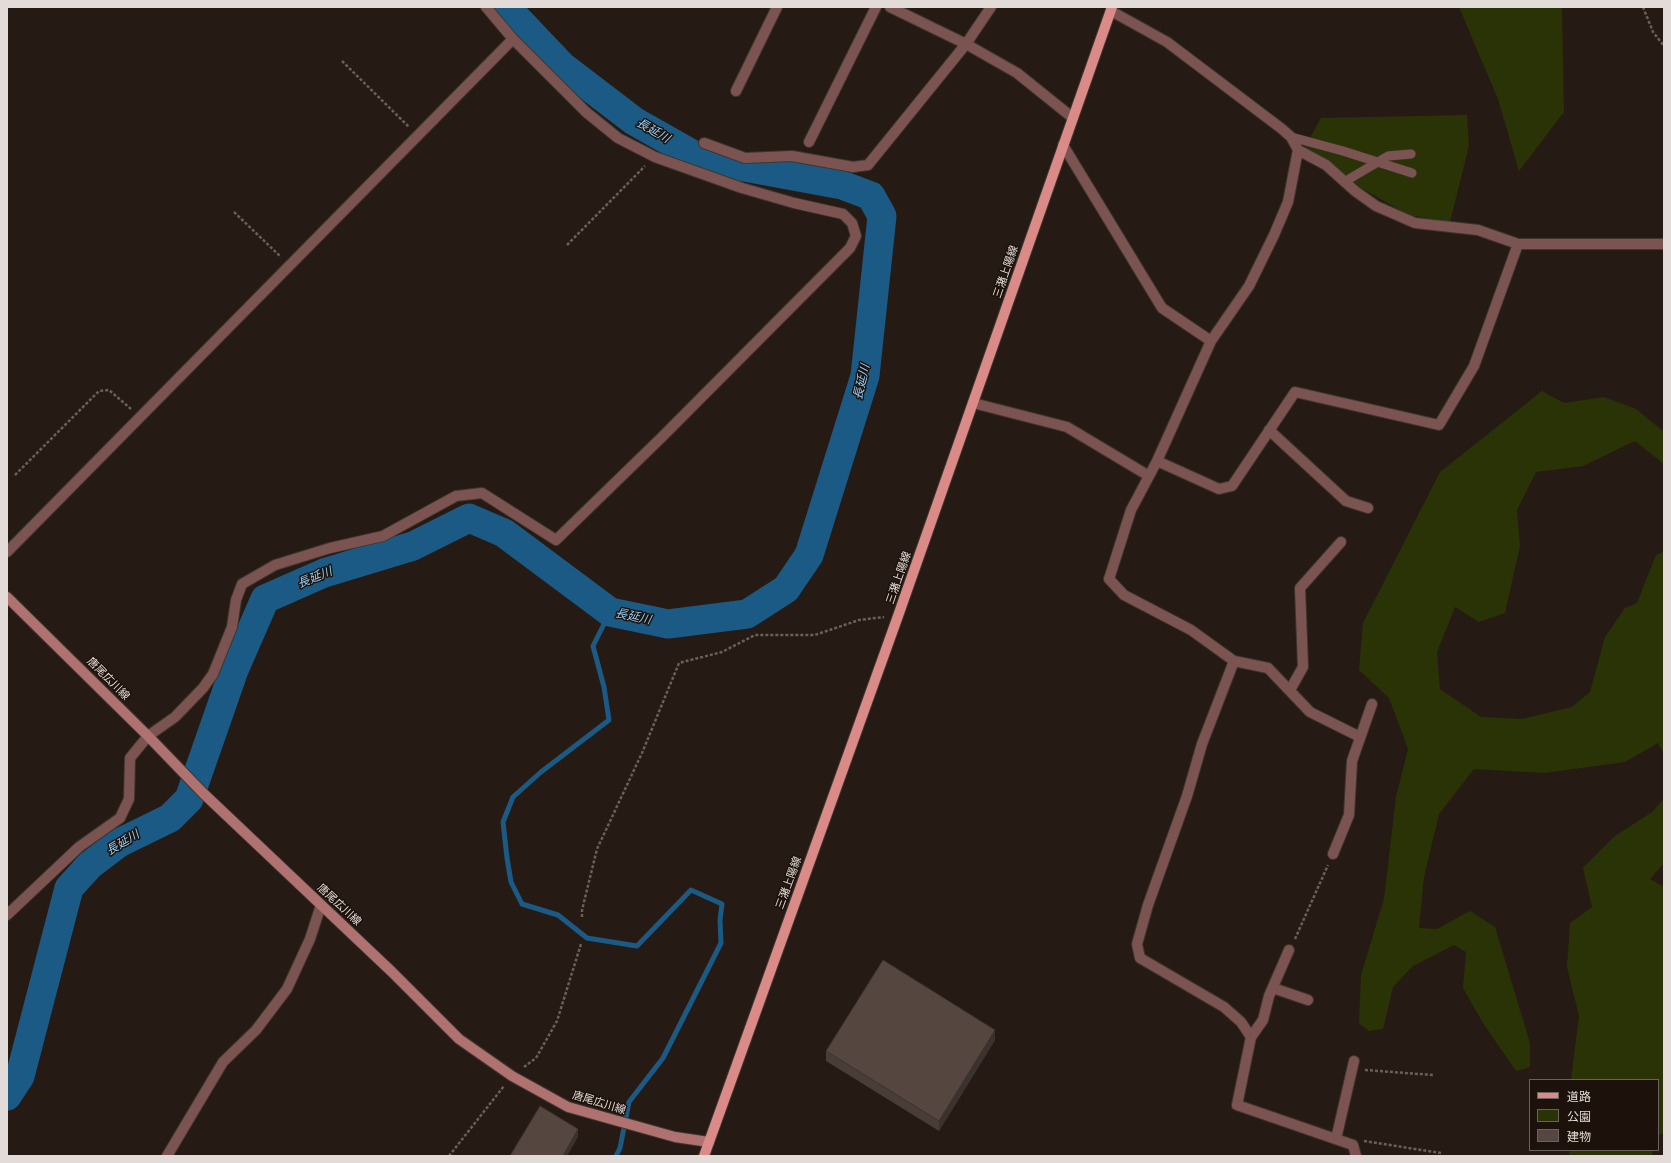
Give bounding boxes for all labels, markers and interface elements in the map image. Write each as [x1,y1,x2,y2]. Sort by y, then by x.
water label: 長延川 [634,116,672,146]
street label: 三潴上陽線 [991,244,1021,300]
water label: 長延川 [851,363,873,401]
street label: 三潴上陽線 [884,550,914,606]
water label: 長延川 [296,565,334,591]
water label: 長延川 [614,606,652,628]
street label: 唐尾広川線 [84,655,132,703]
water label: 長延川 [104,828,142,858]
street label: 三潴上陽線 [773,855,805,911]
street label: 唐尾広川線 [314,881,364,929]
legend [1529,1079,1659,1151]
street label: 唐尾広川線 [571,1089,627,1117]
text: 道路 [1567,1090,1591,1104]
text: 公園 [1567,1110,1591,1124]
text: 建物 [1567,1130,1591,1144]

